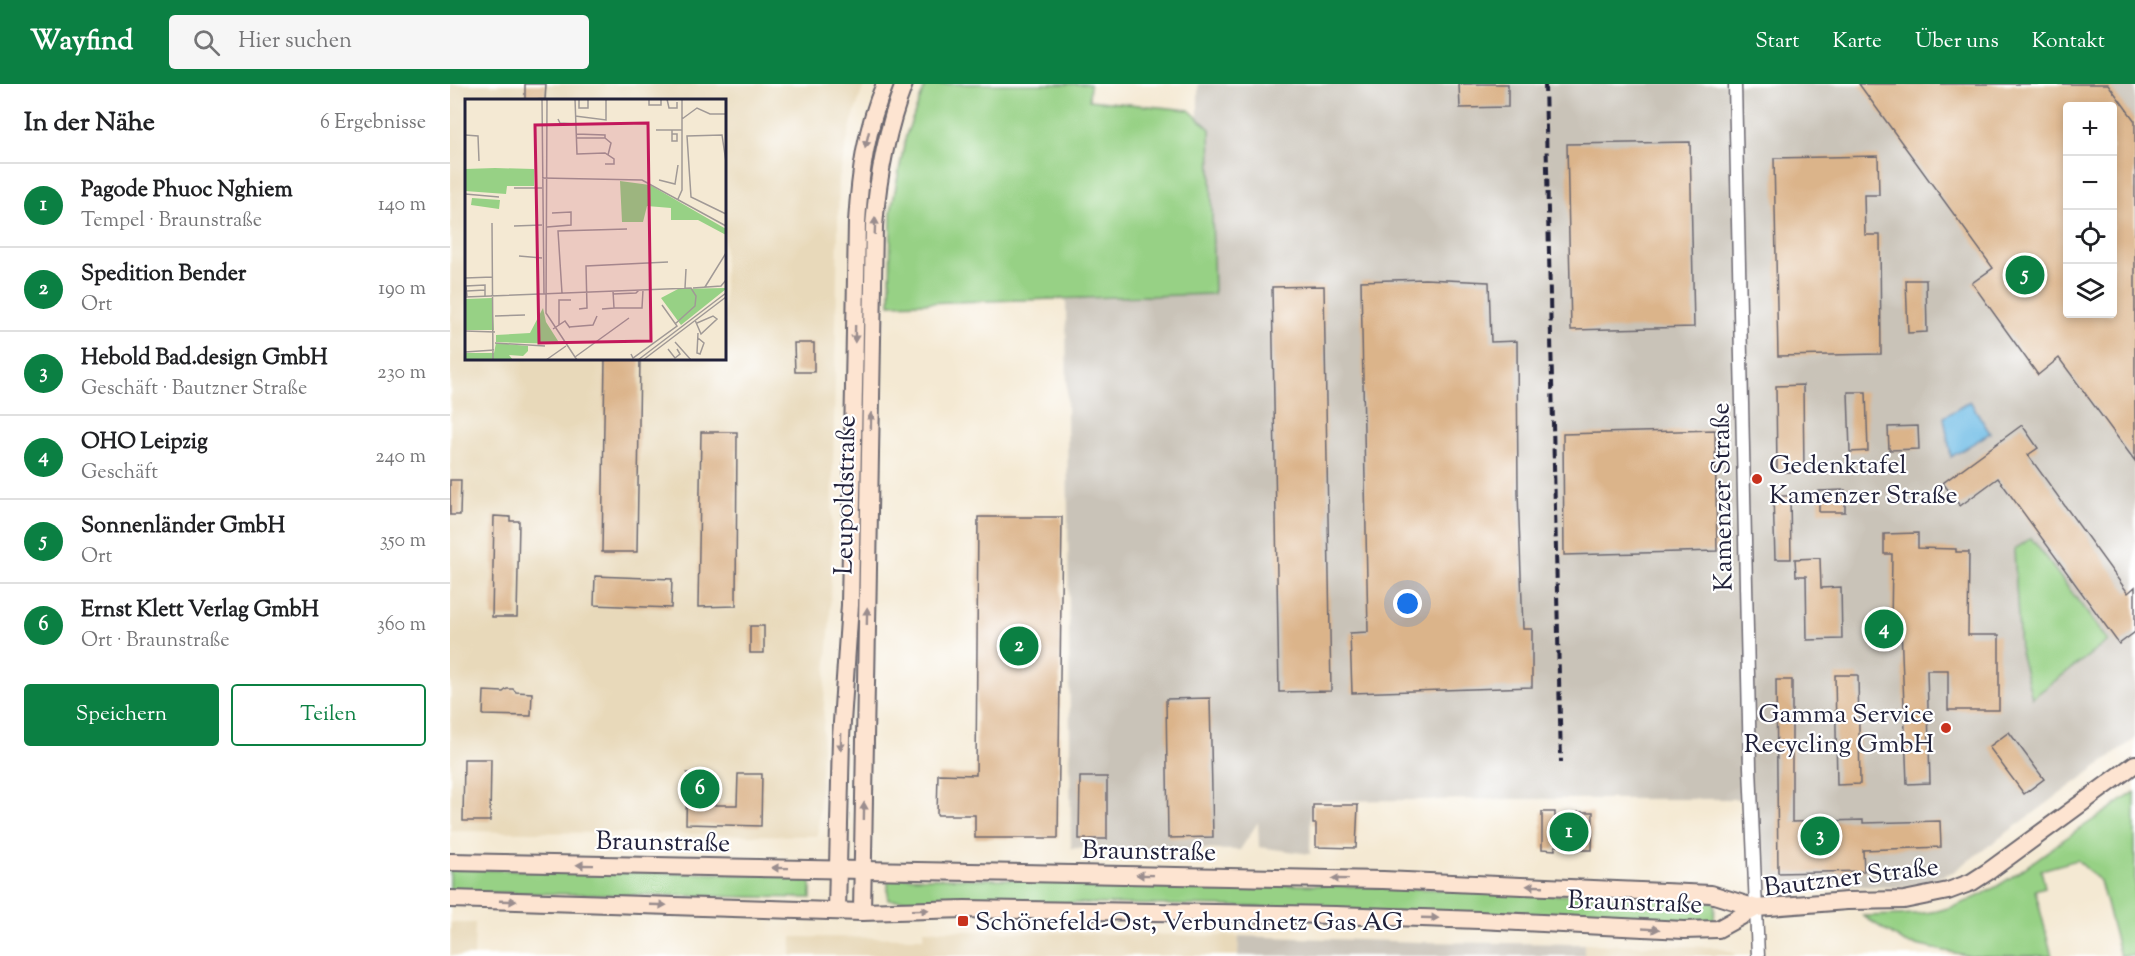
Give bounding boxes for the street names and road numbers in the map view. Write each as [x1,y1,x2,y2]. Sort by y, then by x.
street label: Kamenzer Straße [1703,402,1744,592]
street label: Leupoldstraße [827,415,866,575]
street label: Braunstraße [595,824,731,863]
street label: Braunstraße [1081,833,1217,872]
street label: Bautzner Straße [1762,849,1941,908]
street label: Braunstraße [1567,883,1703,924]

